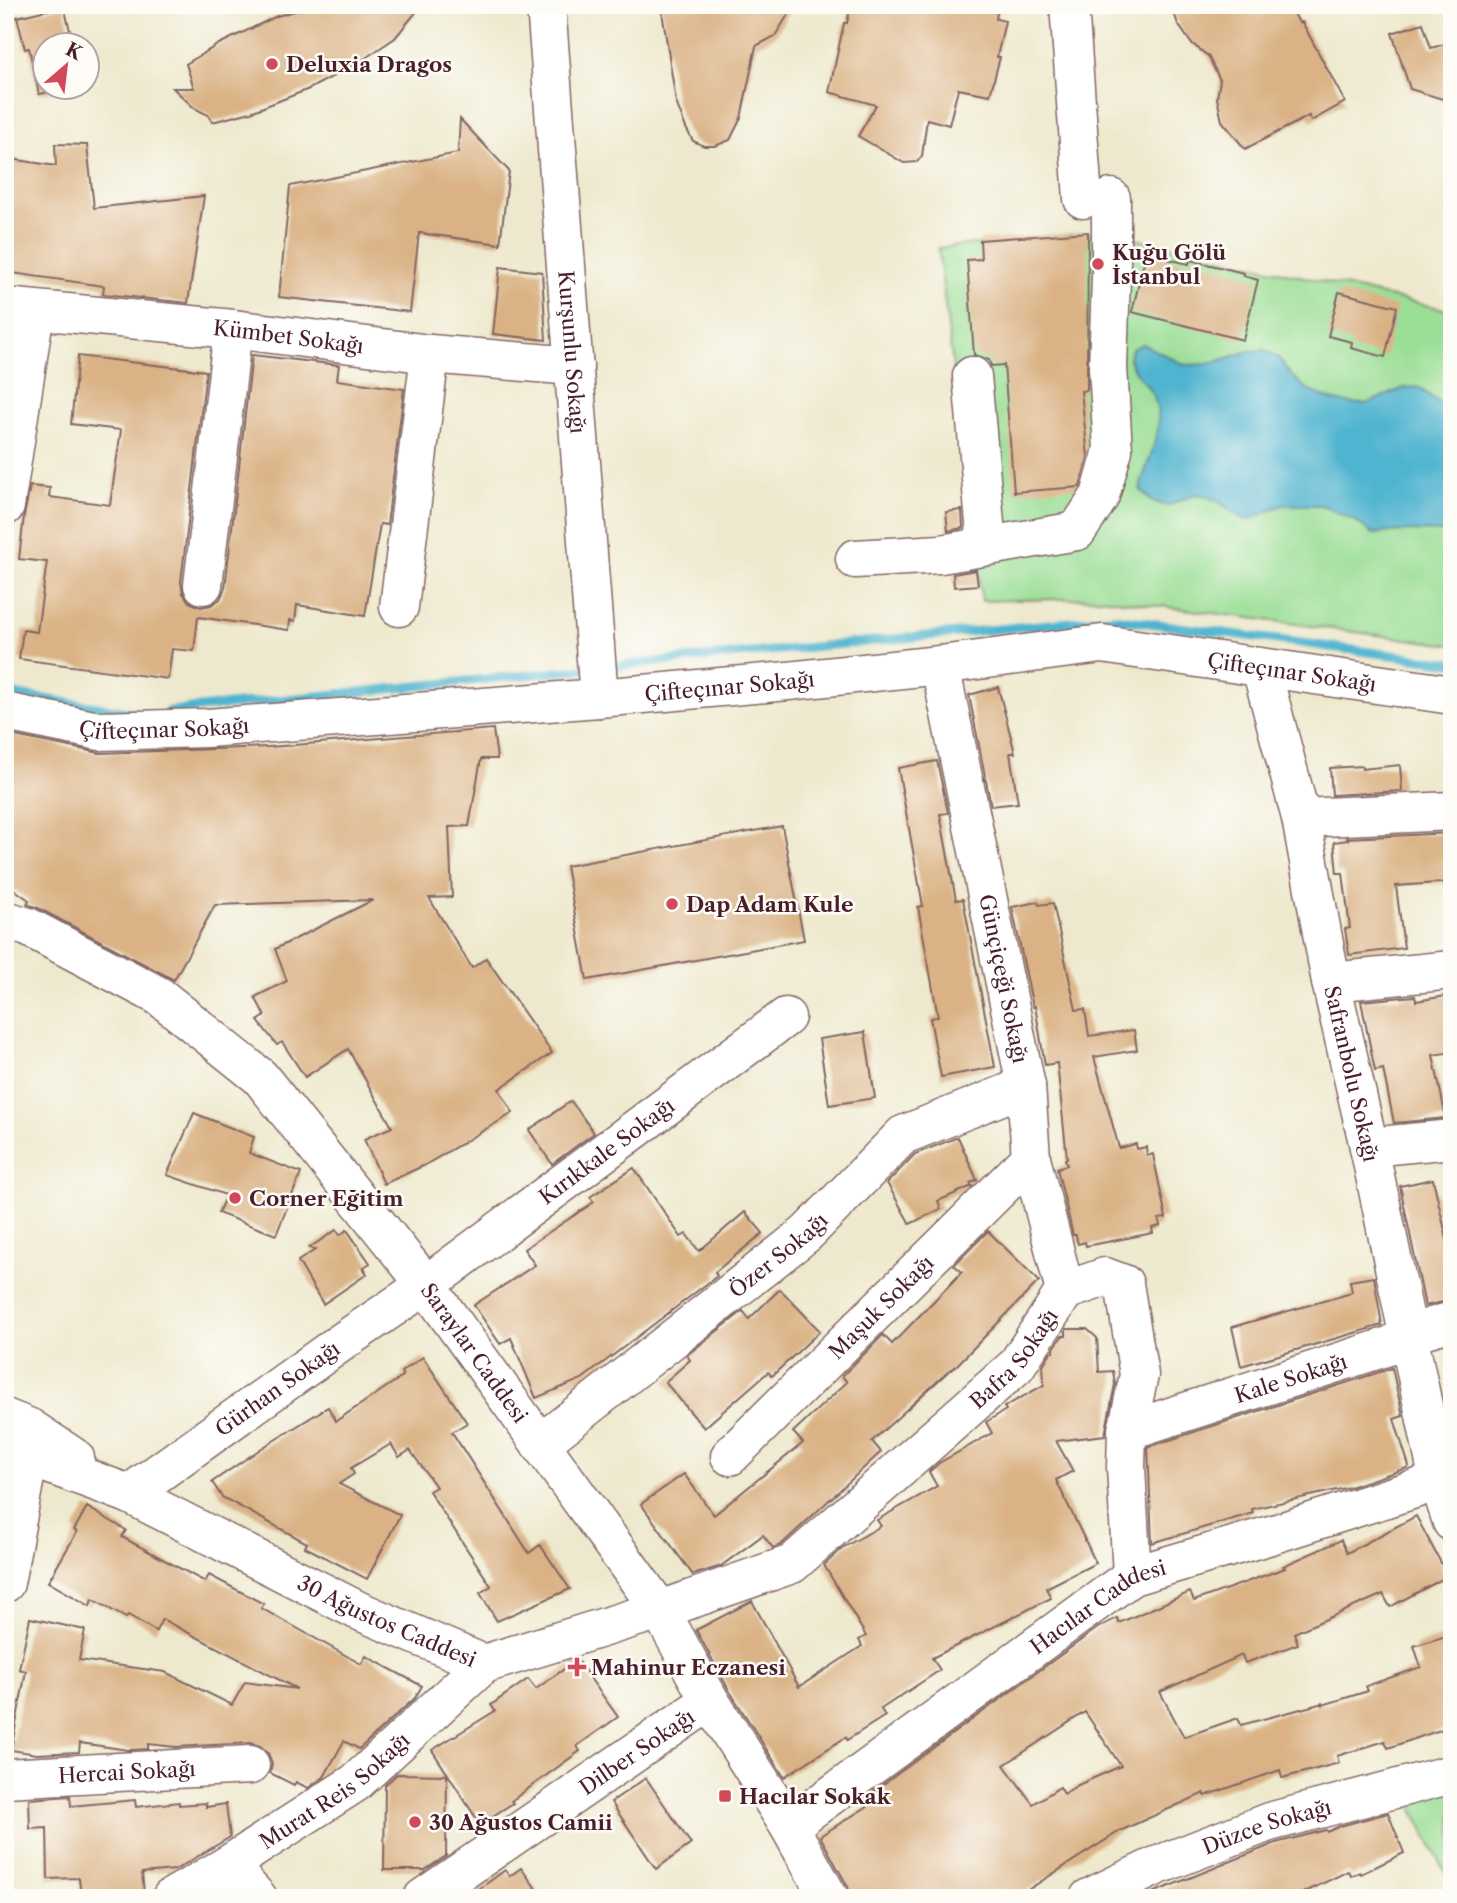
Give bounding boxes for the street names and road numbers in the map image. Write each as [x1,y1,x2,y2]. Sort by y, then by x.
street label: Kurşunlu Sokağı [554,269,591,435]
street label: Kümbet Sokağı [212,315,365,358]
street label: Çifteçınar Sokağı [1206,647,1378,696]
street label: Çifteçınar Sokağı [643,666,815,706]
street label: Çifteçınar Sokağı [77,712,250,744]
street label: Günçiçeği Sokağı [975,892,1033,1065]
street label: Safranbolu Sokağı [1320,983,1384,1164]
street label: Kırıkkale Sokağı [534,1092,679,1209]
street label: Özer Sokağı [724,1207,832,1302]
street label: Maşuk Sokağı [823,1250,938,1364]
street label: Saraylar Caddesi [416,1278,533,1427]
street label: Bafra Sokağı [964,1304,1063,1414]
street label: Gürhan Sokağı [210,1335,344,1441]
street label: Kale Sokağı [1231,1348,1350,1408]
street label: Hacılar Caddesi [1025,1554,1169,1659]
street label: 30 Ağustos Caddesi [294,1570,480,1672]
street label: Dilber Sokağı [574,1703,699,1800]
street label: Murat Reis Sokağı [255,1727,414,1854]
street label: Hercai Sokağı [57,1755,196,1788]
street label: Düzce Sokağı [1199,1794,1334,1859]

